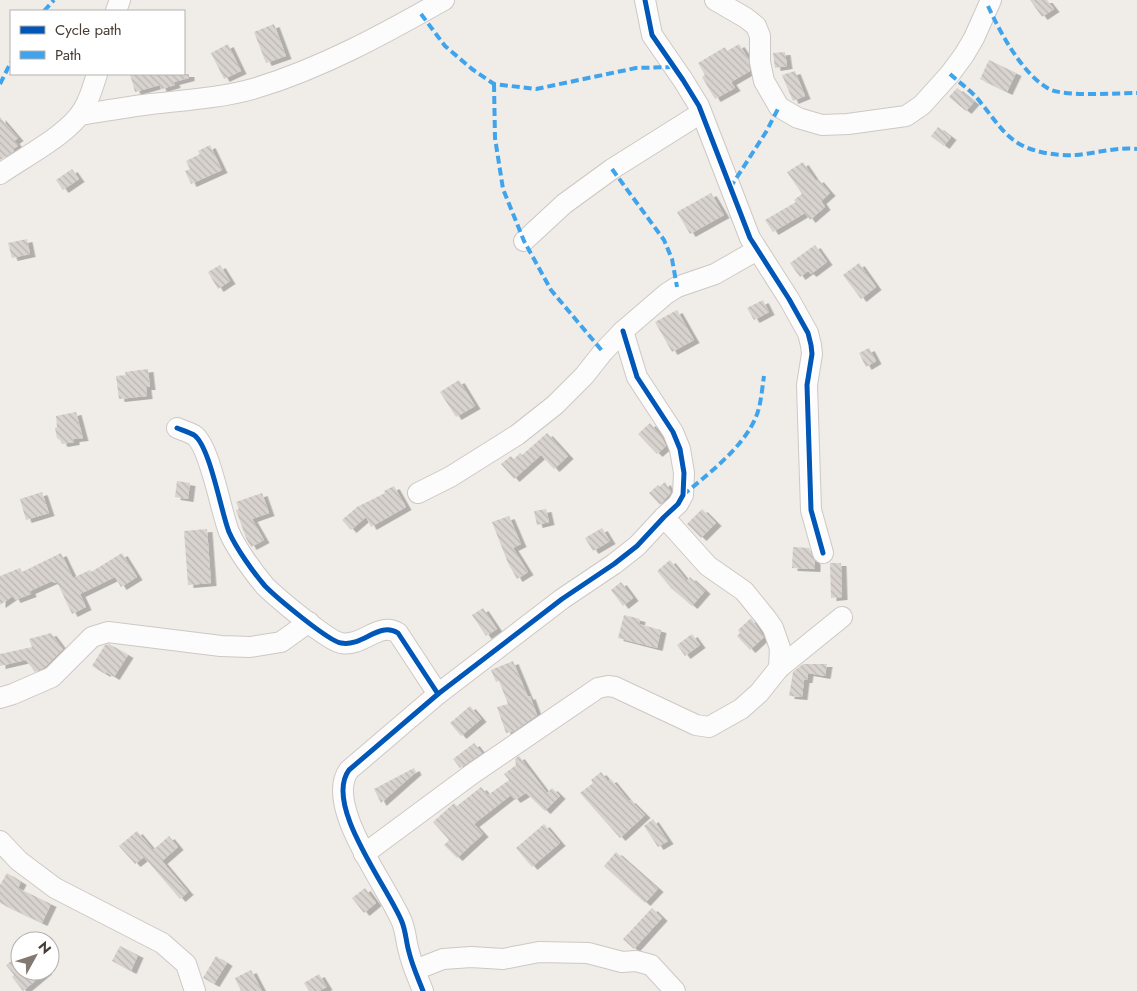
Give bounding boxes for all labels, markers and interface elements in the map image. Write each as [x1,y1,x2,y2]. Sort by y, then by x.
legend [10,10,185,75]
text: Cycle path [55,19,122,41]
text: Path [55,44,81,66]
north arrow [10,931,60,981]
text: N [34,937,56,958]

